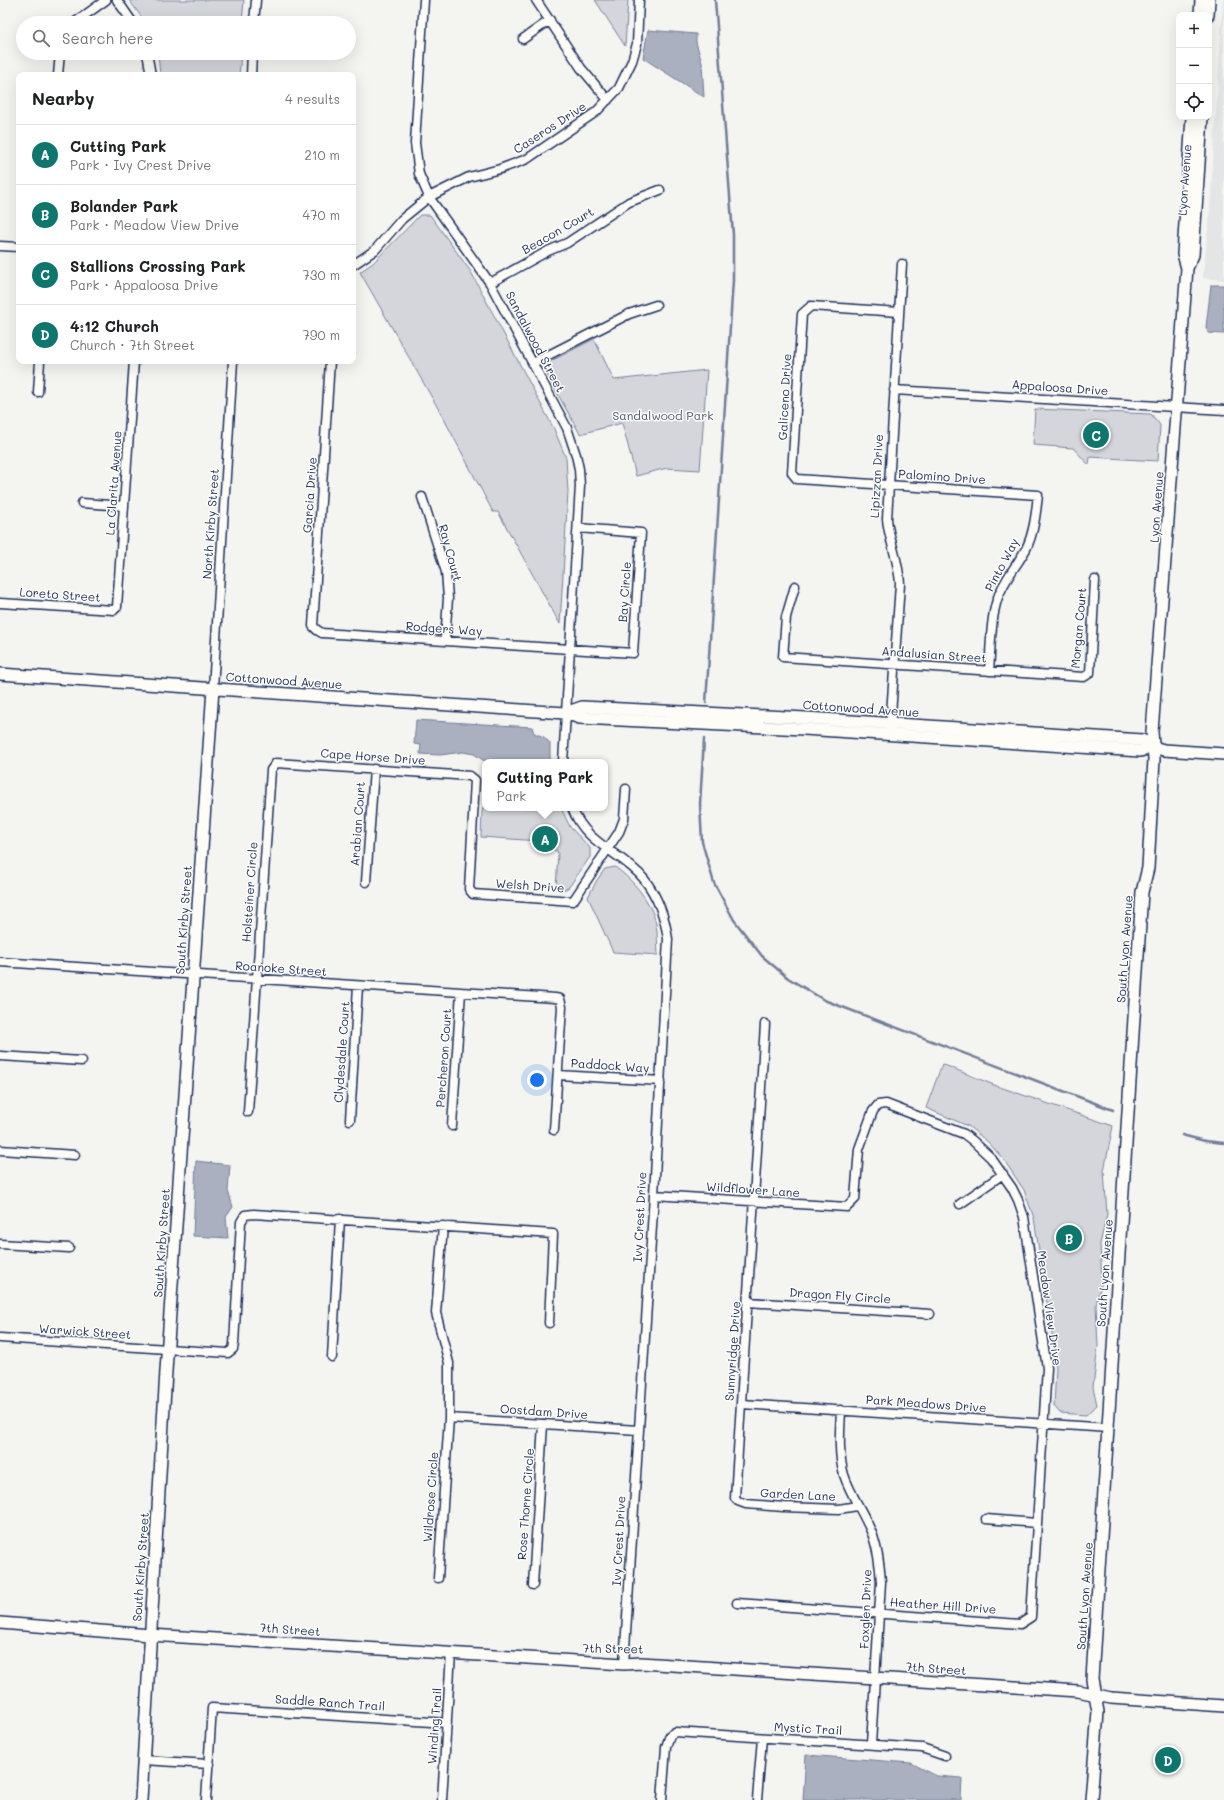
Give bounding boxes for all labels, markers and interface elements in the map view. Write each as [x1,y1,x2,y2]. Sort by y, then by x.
map controls [1176,12,1212,120]
button: + [1176,12,1212,48]
search box [16,16,356,60]
icon: search [30,27,52,49]
text: Search here [62,28,153,48]
button: − [1176,48,1212,84]
button: locate [1176,84,1212,120]
text: Nearby [32,87,94,109]
text: 4 results [285,90,340,107]
street label: Caseros Drive [510,98,589,157]
text: Cutting Park [70,136,166,156]
street label: Lyon Avenue [1174,144,1194,216]
text: A [40,146,50,163]
text: 210 m [304,146,340,163]
text: Park · Ivy Crest Drive [70,156,211,173]
text: Bolander Park [70,196,178,216]
street label: Beacon Court [519,203,596,257]
text: B [41,206,49,223]
text: 470 m [303,206,340,223]
text: Park · Meadow View Drive [70,216,239,233]
text: Stallions Crossing Park [70,256,246,276]
text: C [40,266,50,283]
text: 730 m [303,266,340,283]
text: Park · Appaloosa Drive [70,276,218,293]
street label: Sandalwood Street [502,288,569,395]
text: 4:12 Church [70,316,159,336]
text: D [40,326,50,343]
text: 790 m [303,326,340,343]
text: Church · 7th Street [70,336,195,353]
street label: Galiceno Drive [774,353,794,441]
street label: Appaloosa Drive [1011,376,1109,398]
park label: Sandalwood Park [612,407,714,423]
pin: C [1083,420,1109,450]
street label: La Clarita Avenue [101,430,125,536]
street label: Lipizzan Drive [866,434,886,518]
street label: Garcia Drive [298,456,320,533]
street label: Palomino Drive [898,465,986,487]
street label: North Kirby Street [198,468,222,580]
street label: Lyon Avenue [1146,471,1166,543]
street label: Ray Court [436,522,466,583]
street label: Pinto Way [980,535,1022,594]
street label: Bay Circle [614,561,634,623]
street label: Loreto Street [19,583,101,605]
street label: Morgan Court [1066,587,1090,669]
street label: Rodgers Way [405,617,483,639]
street label: Andalusian Street [881,642,987,666]
street label: Cottonwood Avenue [225,668,343,692]
street label: Cottonwood Avenue [802,696,920,720]
street label: Cape Horse Drive [320,744,426,768]
popup [482,759,608,811]
text: Cutting Park [497,767,593,787]
street label: Arabian Court [346,781,368,867]
text: Park [497,787,526,804]
pin: A [532,824,558,854]
street label: Holsteiner Circle [238,841,260,943]
street label: South Kirby Street [171,865,195,975]
street label: Welsh Drive [495,875,565,895]
street label: South Lyon Avenue [1112,894,1136,1003]
street label: Roanoke Street [235,957,327,979]
street label: Clydesdale Court [329,1001,353,1103]
street label: Percheron Court [432,1008,454,1108]
street label: Paddock Way [570,1054,650,1076]
your location [527,1070,547,1090]
street label: Ivy Crest Drive [629,1171,649,1263]
street label: Wildflower Lane [706,1178,801,1200]
street label: South Kirby Street [149,1188,173,1298]
street label: South Lyon Avenue [1092,1218,1116,1327]
pin: B [1056,1223,1082,1253]
street label: Meadow View Drive [1034,1249,1066,1366]
street label: Dragon Fly Circle [789,1283,891,1307]
street label: Sunnyridge Drive [721,1300,743,1401]
street label: Warwick Street [38,1320,132,1342]
street label: Park Meadows Drive [865,1391,987,1415]
street label: Oostdam Drive [500,1400,588,1422]
street label: Rose Thorne Circle [513,1447,537,1560]
street label: Wildrose Circle [419,1451,441,1543]
street label: Garden Lane [760,1484,836,1504]
street label: Ivy Crest Drive [608,1495,628,1587]
street label: South Kirby Street [128,1512,152,1622]
street label: South Lyon Avenue [1072,1541,1096,1650]
street label: Foxglen Drive [856,1569,874,1649]
street label: Heather Hill Drive [889,1593,997,1617]
street label: 7th Street [259,1619,321,1639]
street label: 7th Street [582,1639,644,1657]
street label: 7th Street [905,1658,967,1678]
street label: Winding Trail [423,1687,445,1765]
street label: Saddle Ranch Trail [275,1690,386,1714]
street label: Mystic Trail [773,1718,843,1738]
pin: D [1155,1745,1181,1775]

